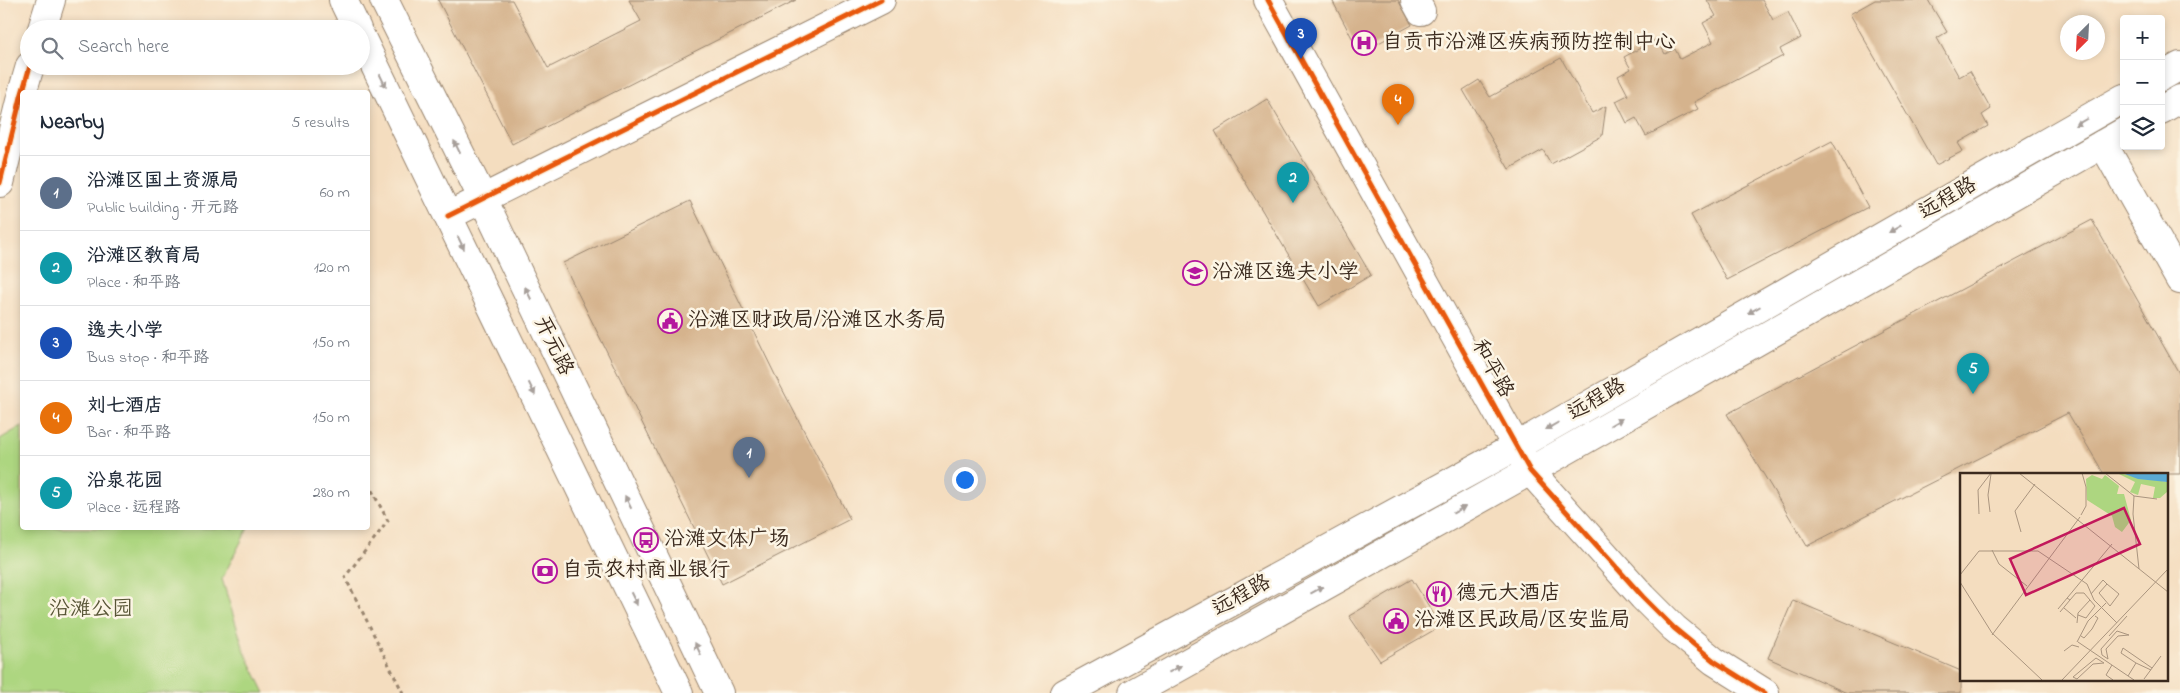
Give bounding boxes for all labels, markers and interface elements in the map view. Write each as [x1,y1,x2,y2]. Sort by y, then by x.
north arrow [2060,15,2105,60]
map controls [2120,15,2165,150]
button: + [2120,15,2165,60]
pin: 3 [1285,18,1317,59]
search box [20,20,370,75]
place label: 自贡市沿滩区疾病预防控制中心 [1382,28,1676,58]
hospital icon: 自贡市沿滩区疾病预防控制中心 [1351,30,1377,56]
icon: search [38,34,66,62]
text: Search here [78,34,169,61]
button: − [2120,60,2165,105]
one-way arrow [379,74,387,88]
pin: 4 [1382,84,1414,125]
button: layers [2120,105,2165,150]
text: Nearby [40,108,104,138]
text: 5 results [291,111,350,135]
one-way arrow [2075,118,2088,127]
one-way arrow [453,139,461,154]
pin: 2 [1277,162,1309,203]
text: 沿滩区国土资源局 [87,168,239,195]
street label: 远程路 [1913,170,1983,228]
text: 1 [53,181,59,205]
text: 60 m [320,181,350,205]
text: Public building · 开元路 [87,196,239,220]
one-way arrow [1888,225,1902,234]
one-way arrow [458,236,466,250]
text: 沿滩区教育局 [87,243,201,270]
text: 2 [52,256,60,280]
text: 120 m [314,256,350,280]
place label: 沿滩区逸夫小学 [1212,258,1359,288]
school or university icon: 沿滩区逸夫小学 [1182,260,1208,286]
text: Place · 和平路 [87,271,180,295]
one-way arrow [523,286,531,300]
place label: 沿滩区财政局/沿滩区水务局 [688,306,947,336]
one-way arrow [1747,306,1761,314]
public building icon: 沿滩区财政局/沿滩区水务局 [657,308,683,334]
street label: 开元路 [526,311,580,381]
text: 逸夫小学 [87,318,163,345]
text: 3 [53,331,59,355]
text: 150 m [312,331,350,355]
street label: 和平路 [1464,334,1520,404]
text: Bus stop · 和平路 [87,346,209,370]
pin: 5 [1957,353,1989,394]
street label: 远程路 [1562,371,1632,429]
one-way arrow [528,382,536,396]
text: 刘七酒店 [87,393,163,420]
text: 4 [53,406,59,430]
text: 150 m [312,406,350,430]
one-way arrow [1609,417,1622,426]
text: Bar · 和平路 [87,421,171,445]
one-way arrow [1546,421,1559,430]
pin: 1 [733,437,765,478]
your location [952,467,978,493]
text: 沿泉花园 [87,468,163,495]
inset map [1960,473,2168,680]
text: 5 [51,481,61,505]
text: 280 m [313,481,350,505]
one-way arrow [624,495,632,510]
text: Place · 远程路 [87,496,180,520]
one-way arrow [1452,506,1466,515]
place label: 沿滩文体广场 [664,525,790,555]
bus stop icon: 沿滩文体广场 [633,527,659,553]
place label: 自贡农村商业银行 [562,556,730,586]
bank icon: 自贡农村商业银行 [532,558,558,584]
street label: 远程路 [1207,568,1277,624]
place label: 德元大酒店 [1456,579,1561,609]
restaurant icon: 德元大酒店 [1426,581,1452,607]
one-way arrow [1310,586,1325,594]
one-way arrow [629,591,638,606]
park label: 沿滩公园 [49,595,133,625]
place label: 沿滩区民政局/区安监局 [1414,606,1631,636]
public building icon: 沿滩区民政局/区安监局 [1383,608,1409,634]
one-way arrow [694,642,702,656]
one-way arrow [1168,665,1183,673]

